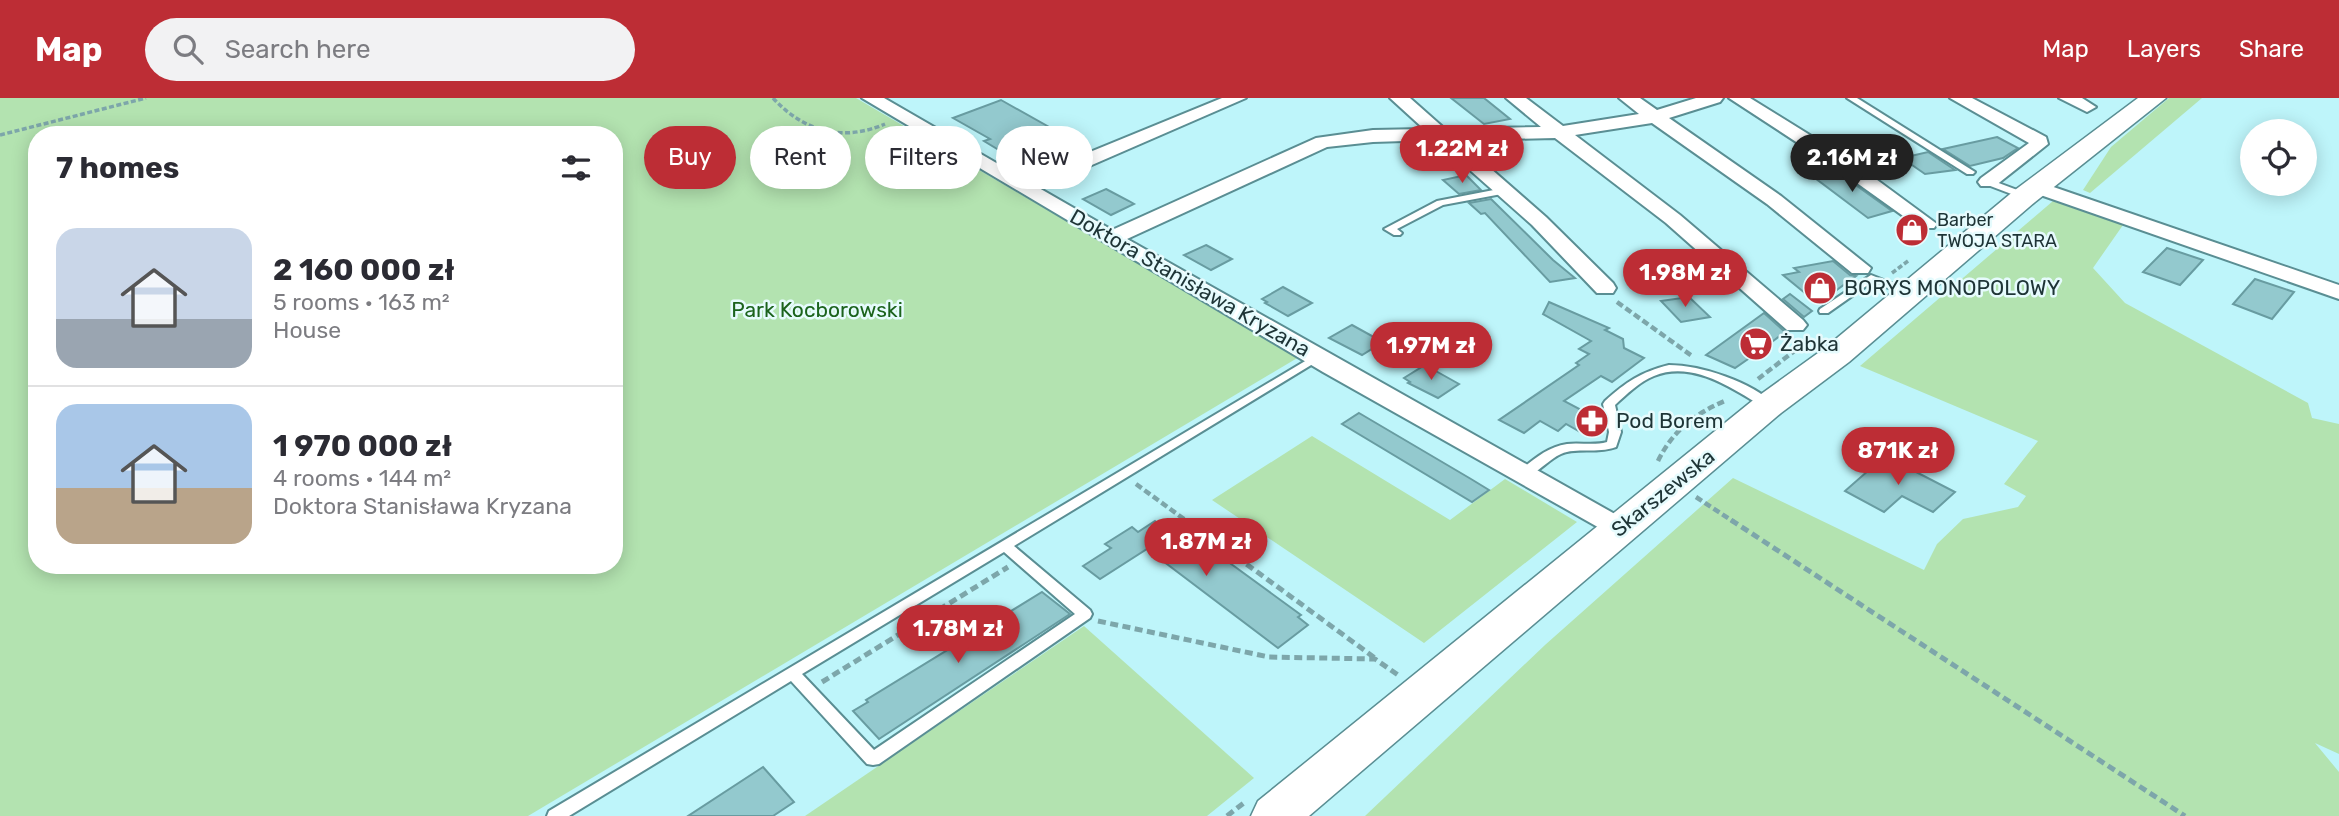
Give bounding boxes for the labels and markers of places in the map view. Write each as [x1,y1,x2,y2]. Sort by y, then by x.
pin: 1.22M zł [1390,126,1534,185]
pin: 2.16M zł [1780,134,1924,194]
place label: Barber TWOJA STARA [1937,209,2057,252]
shop icon: Barber TWOJA STARA [1893,211,1931,249]
pin: 1.98M zł [1613,250,1757,309]
shop icon: BORYS MONOPOLOWY [1801,269,1839,307]
place label: BORYS MONOPOLOWY [1844,275,2060,300]
pin: 1.97M zł [1359,322,1503,382]
supermarket icon: Żabka [1737,325,1775,363]
place label: Żabka [1780,331,1839,356]
pharmacy icon: Pod Borem [1573,402,1611,440]
place label: Pod Borem [1616,408,1723,433]
pin: 871K zł [1833,428,1963,487]
pin: 1.87M zł [1134,518,1278,578]
pin: 1.78M zł [886,606,1030,665]

